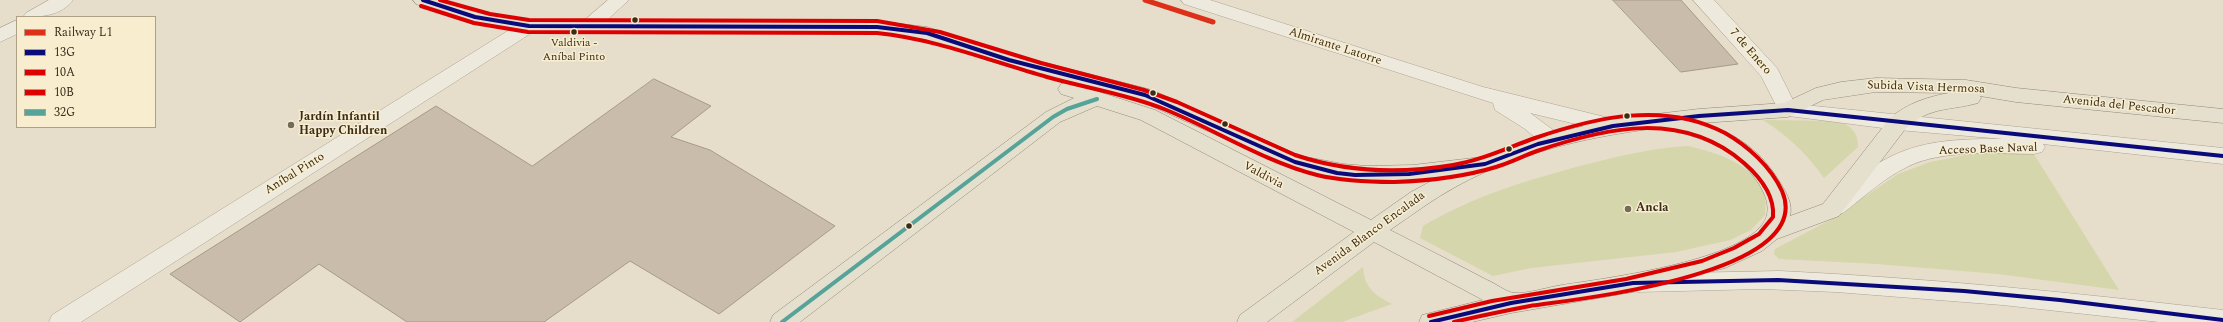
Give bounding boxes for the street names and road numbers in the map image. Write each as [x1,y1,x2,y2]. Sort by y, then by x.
street label: Almirante Latorre [1287,25,1383,69]
street label: 7 de Enero [1726,26,1774,78]
street label: Subida Vista Hermosa [1867,79,1985,97]
street label: Avenida del Pescador [2062,93,2176,119]
street label: Acceso Base Naval [1938,141,2038,159]
street label: Aníbal Pinto [262,150,328,198]
street label: Valdivia [1240,159,1286,193]
street label: Avenida Blanco Encalada [1312,189,1428,279]

